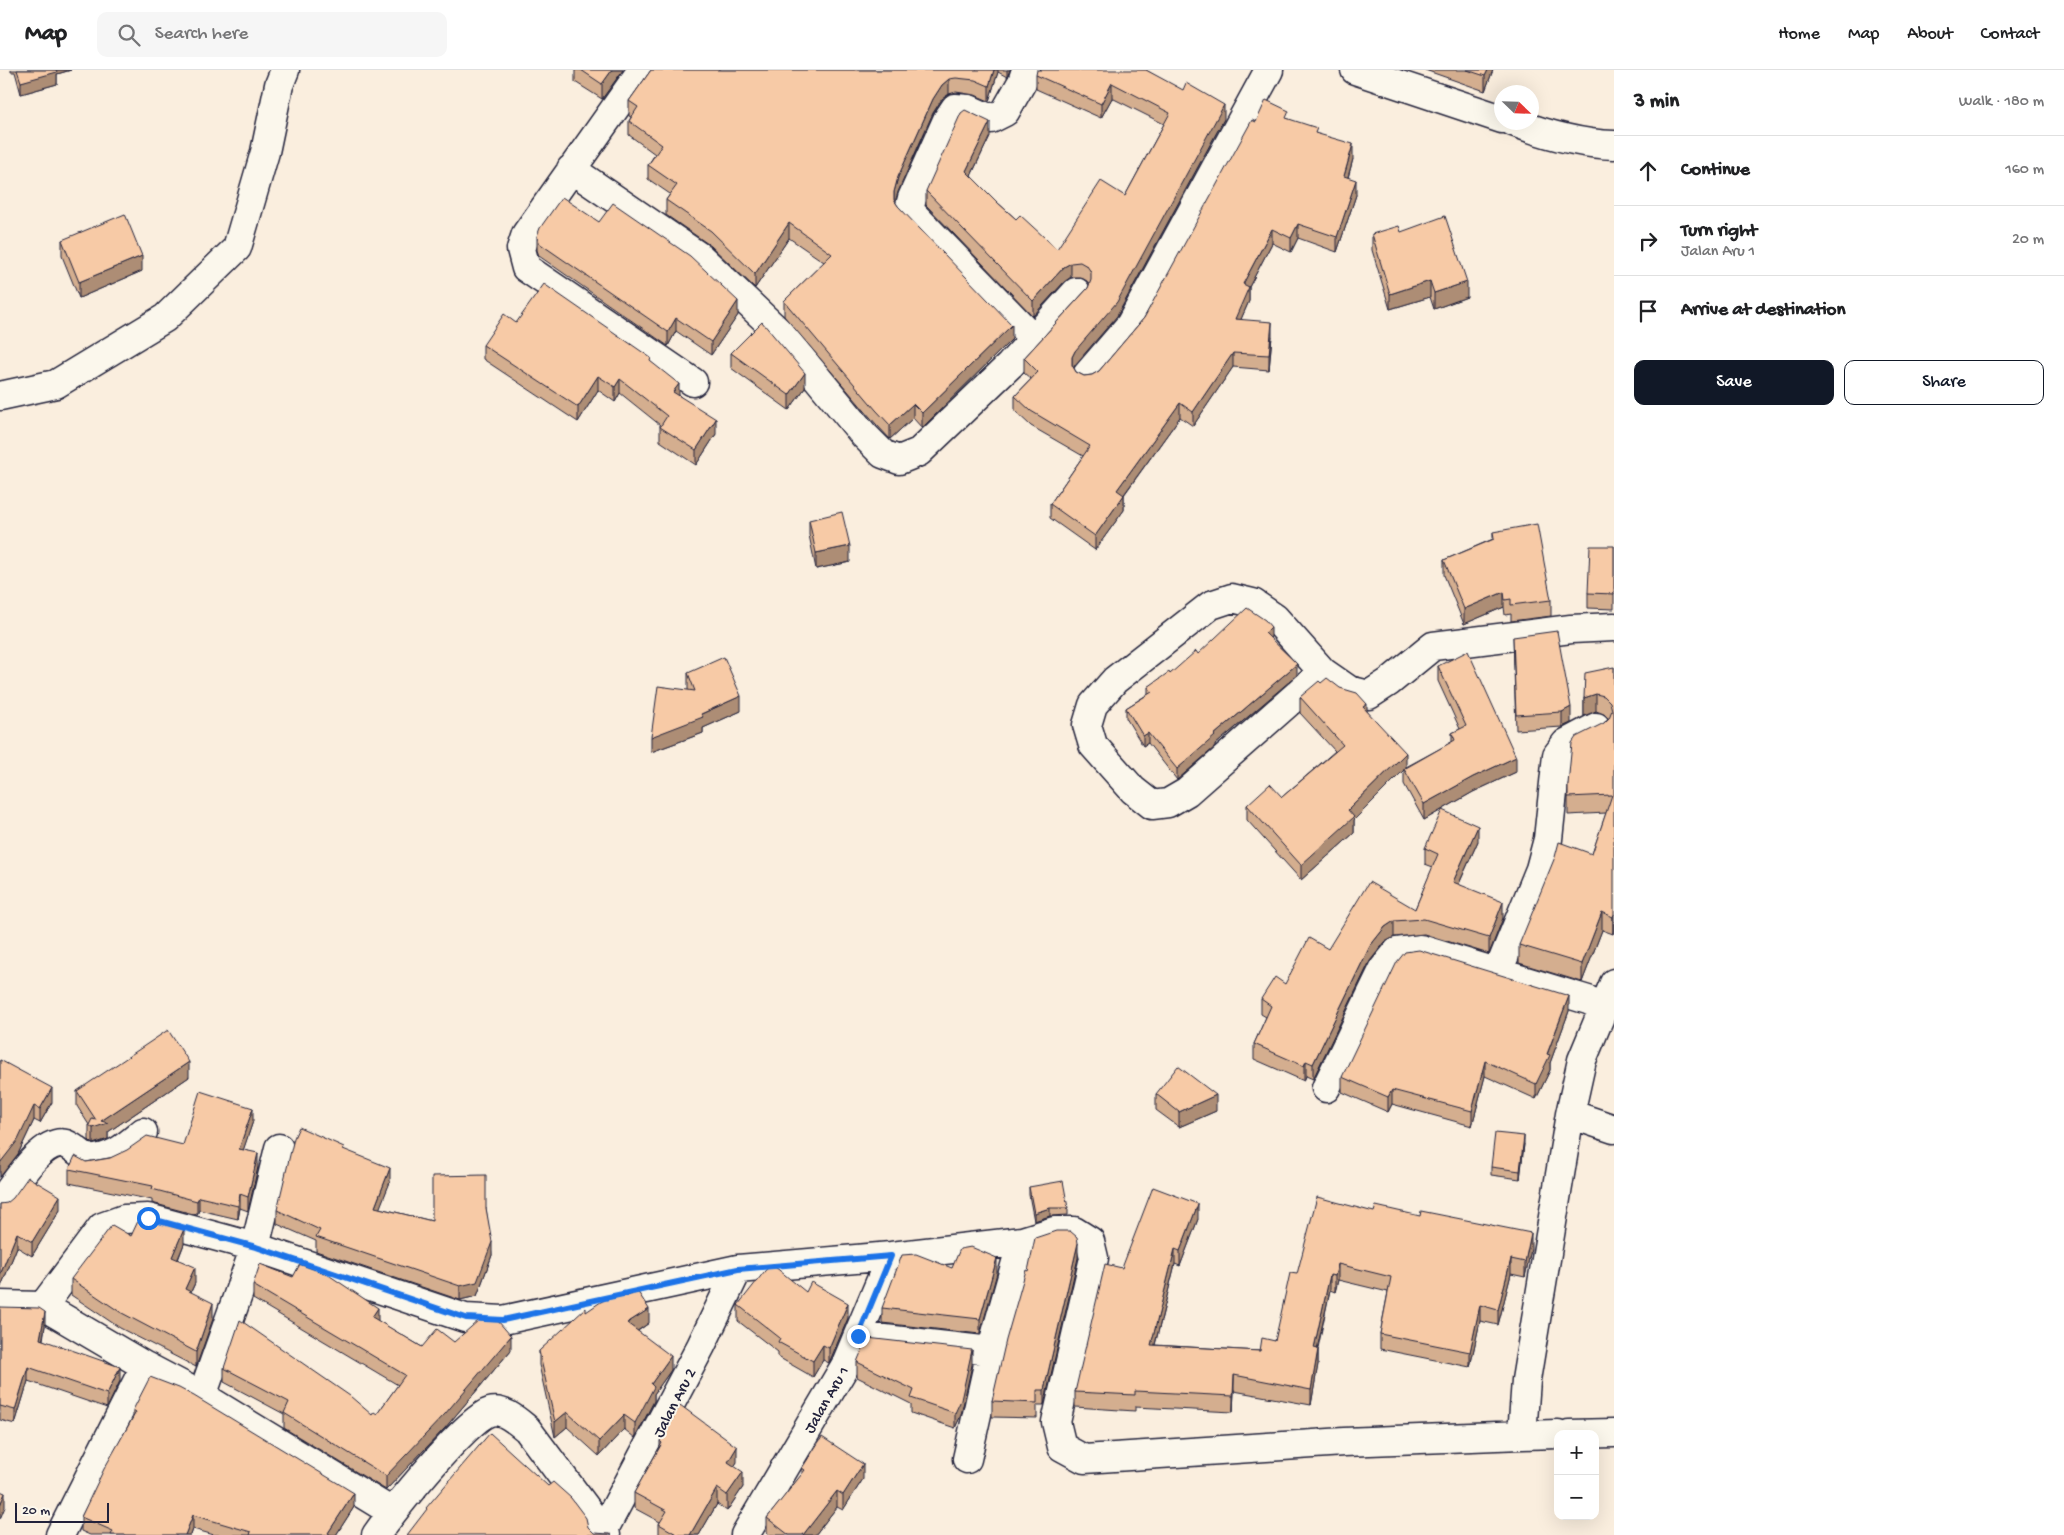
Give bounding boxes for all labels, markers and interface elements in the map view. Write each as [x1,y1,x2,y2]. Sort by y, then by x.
search box [97,12,447,57]
text: Map [25,20,67,49]
icon: search [115,21,143,49]
text: Search here [155,23,248,46]
text: Home [1778,24,1820,45]
text: Map [1848,24,1879,45]
text: About [1907,24,1953,45]
text: Contact [1981,24,2039,45]
north arrow [1494,85,1539,130]
text: 3 min [1634,90,1679,115]
text: Walk · 180 m [1959,93,2044,112]
icon: ahead [1634,157,1662,185]
text: Continue [1681,159,1750,182]
text: 160 m [2005,161,2044,180]
text: Turn right [1681,220,1757,243]
icon: right [1634,227,1662,255]
text: 20 m [2012,231,2044,250]
text: Jalan Aru 1 [1681,243,1755,262]
icon: arrive [1634,297,1662,325]
text: Arrive at destination [1681,299,1845,322]
button: Save [1634,360,1834,405]
button: Share [1844,360,2044,405]
route start [137,1207,160,1230]
route end [847,1325,870,1348]
street label: Jalan Aru 1 [801,1364,855,1438]
street label: Jalan Aru 2 [651,1366,702,1441]
map controls [1554,1430,1599,1520]
button: + [1554,1430,1599,1475]
button: − [1554,1475,1599,1520]
scale bar [15,1500,109,1523]
text: 20 m [22,1503,50,1520]

